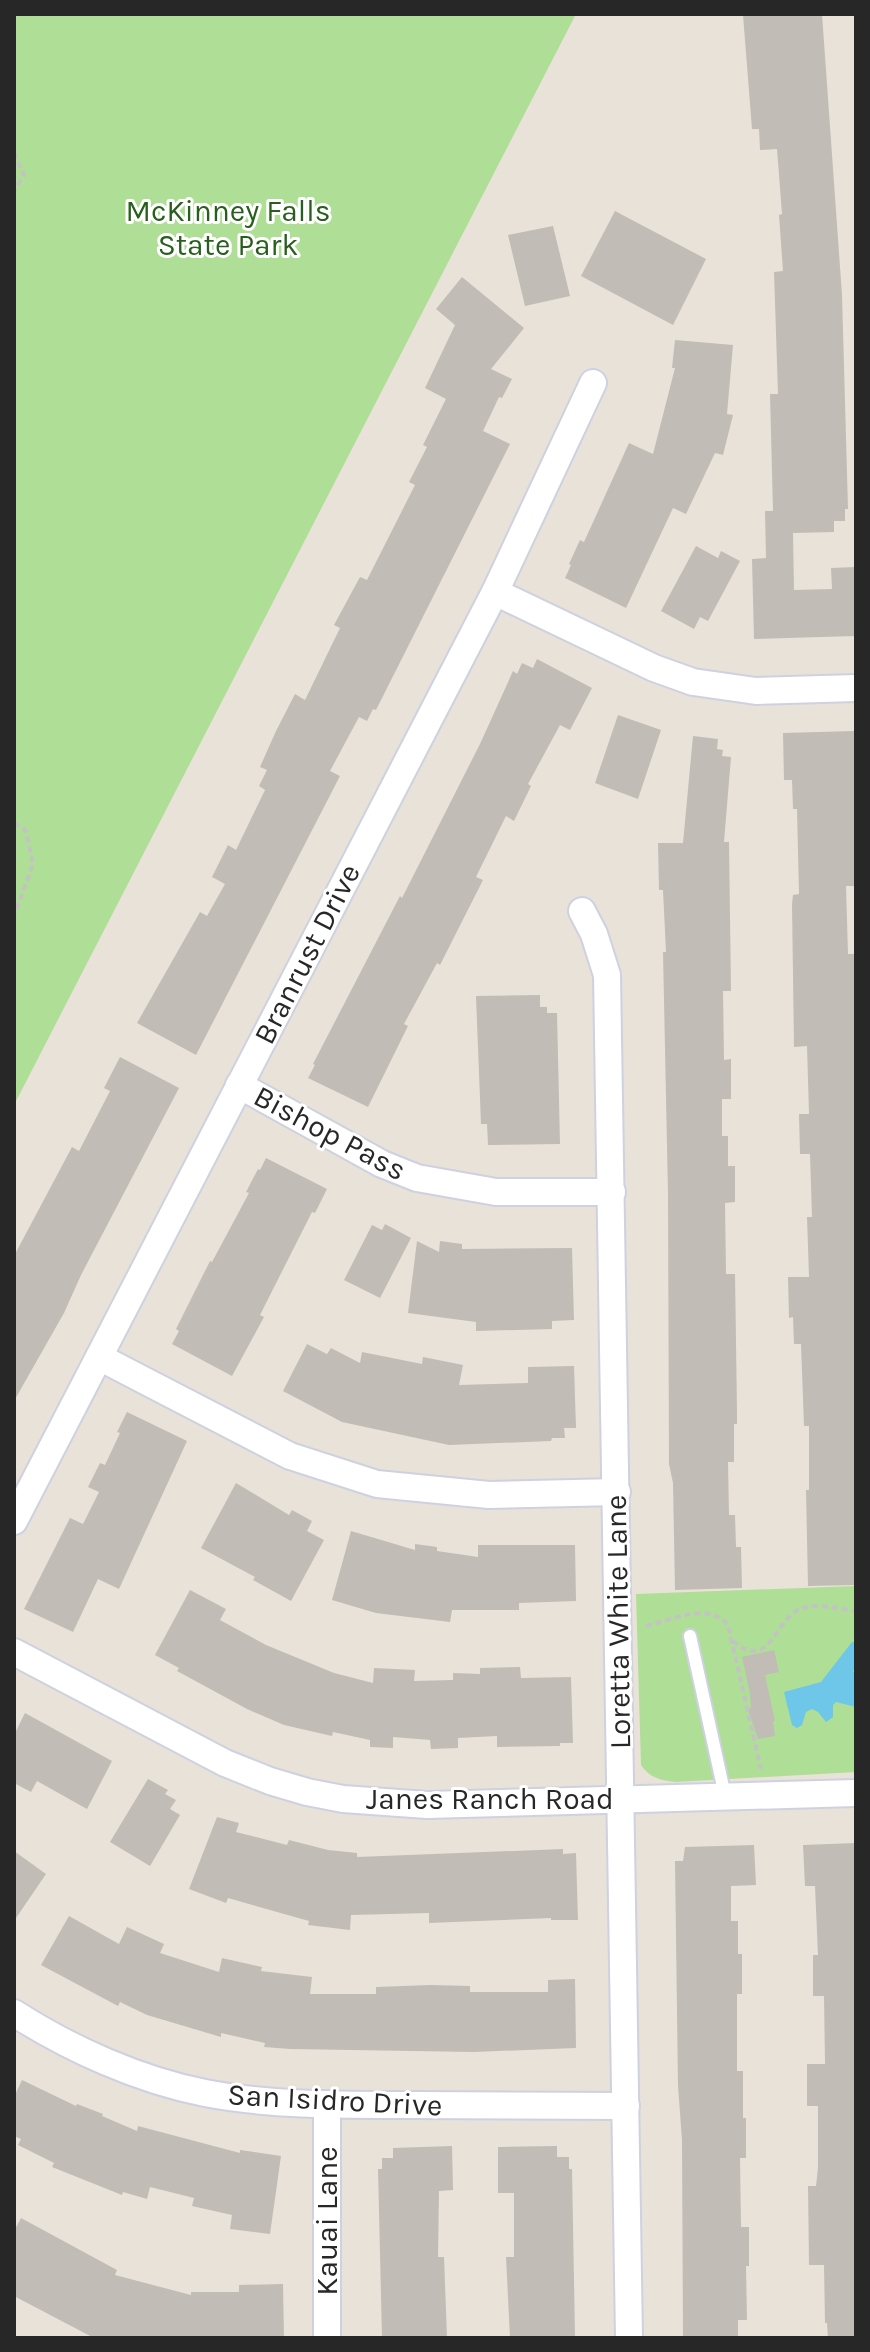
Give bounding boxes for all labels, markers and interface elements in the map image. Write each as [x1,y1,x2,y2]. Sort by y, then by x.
park label: McKinney Falls State Park [126,193,330,263]
street label: Branrust Drive [246,858,368,1050]
street label: Bishop Pass [248,1078,412,1188]
street label: Loretta White Lane [598,1494,638,1750]
street label: Janes Ranch Road [366,1781,614,1817]
street label: San Isidro Drive [227,2076,443,2124]
street label: Kauai Lane [309,2146,345,2296]

